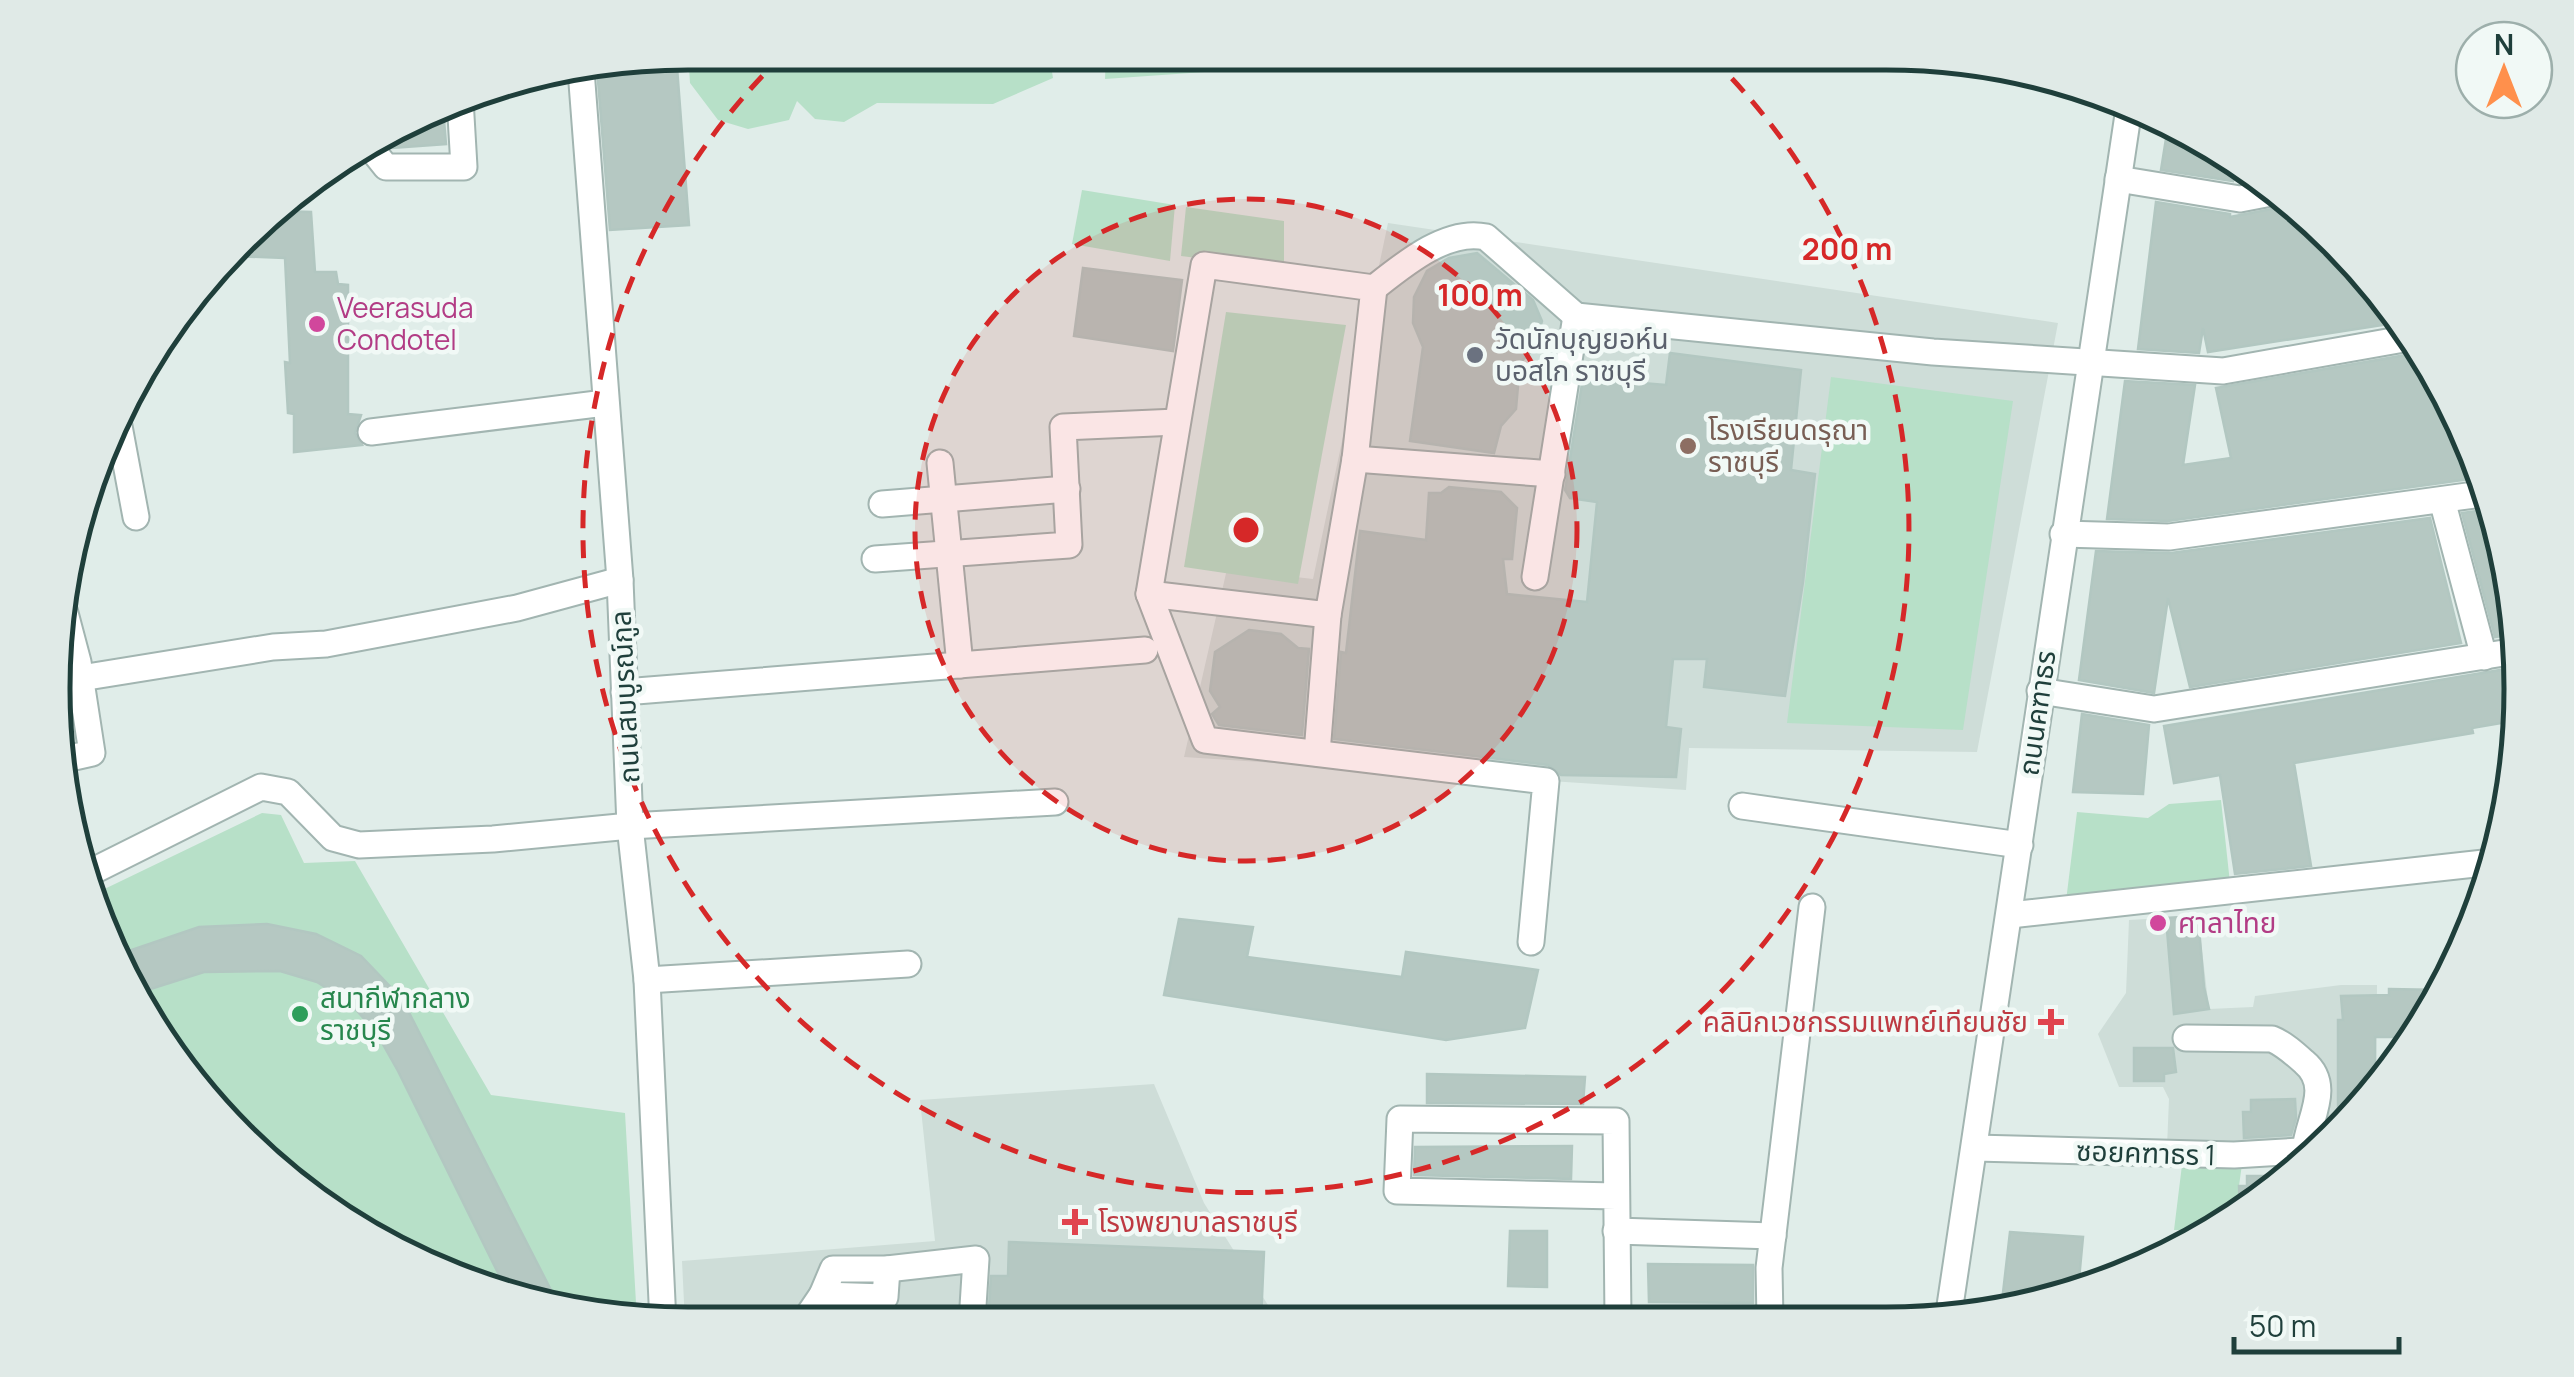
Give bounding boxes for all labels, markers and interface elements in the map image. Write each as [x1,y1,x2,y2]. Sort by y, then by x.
north arrow [2454,20,2554,120]
text: N [2494,25,2514,63]
text: 200 m [1802,228,1892,269]
text: 100 m [1437,274,1523,315]
place label: Veerasuda Condotel [337,288,474,358]
marker: Veerasuda Condotel [306,313,328,335]
place label: วัดนักบุญยอห์น บอสโก ราชบุรี [1495,319,1669,389]
marker: วัดนักบุญยอห์น บอสโก ราชบุรี [1464,344,1486,366]
place label: โรงเรียนดรุณา ราชบุรี [1708,410,1868,480]
marker: โรงเรียนดรุณา ราชบุรี [1677,435,1699,457]
centre of rings [1228,512,1264,548]
street label: ถนนสมบูรณ์กูล [600,610,648,785]
street label: ถนนคฑาธร [2008,648,2064,778]
place label: ศาลาไทย [2178,903,2277,941]
marker: ศาลาไทย [2147,912,2169,934]
place label: สนากีฬากลาง ราชบุรี [320,978,471,1048]
place label: คลินิกเวชกรรมแพทย์เทียนชัย [1703,1002,2028,1040]
marker: สนากีฬากลาง ราชบุรี [289,1003,311,1025]
marker: คลินิกเวชกรรมแพทย์เทียนชัย [2038,1009,2064,1035]
street label: ซอยคฑาธร 1 [2076,1131,2217,1173]
place label: โรงพยาบาลราชบุรี [1098,1202,1298,1240]
marker: โรงพยาบาลราชบุรี [1062,1209,1088,1235]
scale bar [2234,1292,2399,1354]
text: 50 m [2249,1305,2316,1346]

